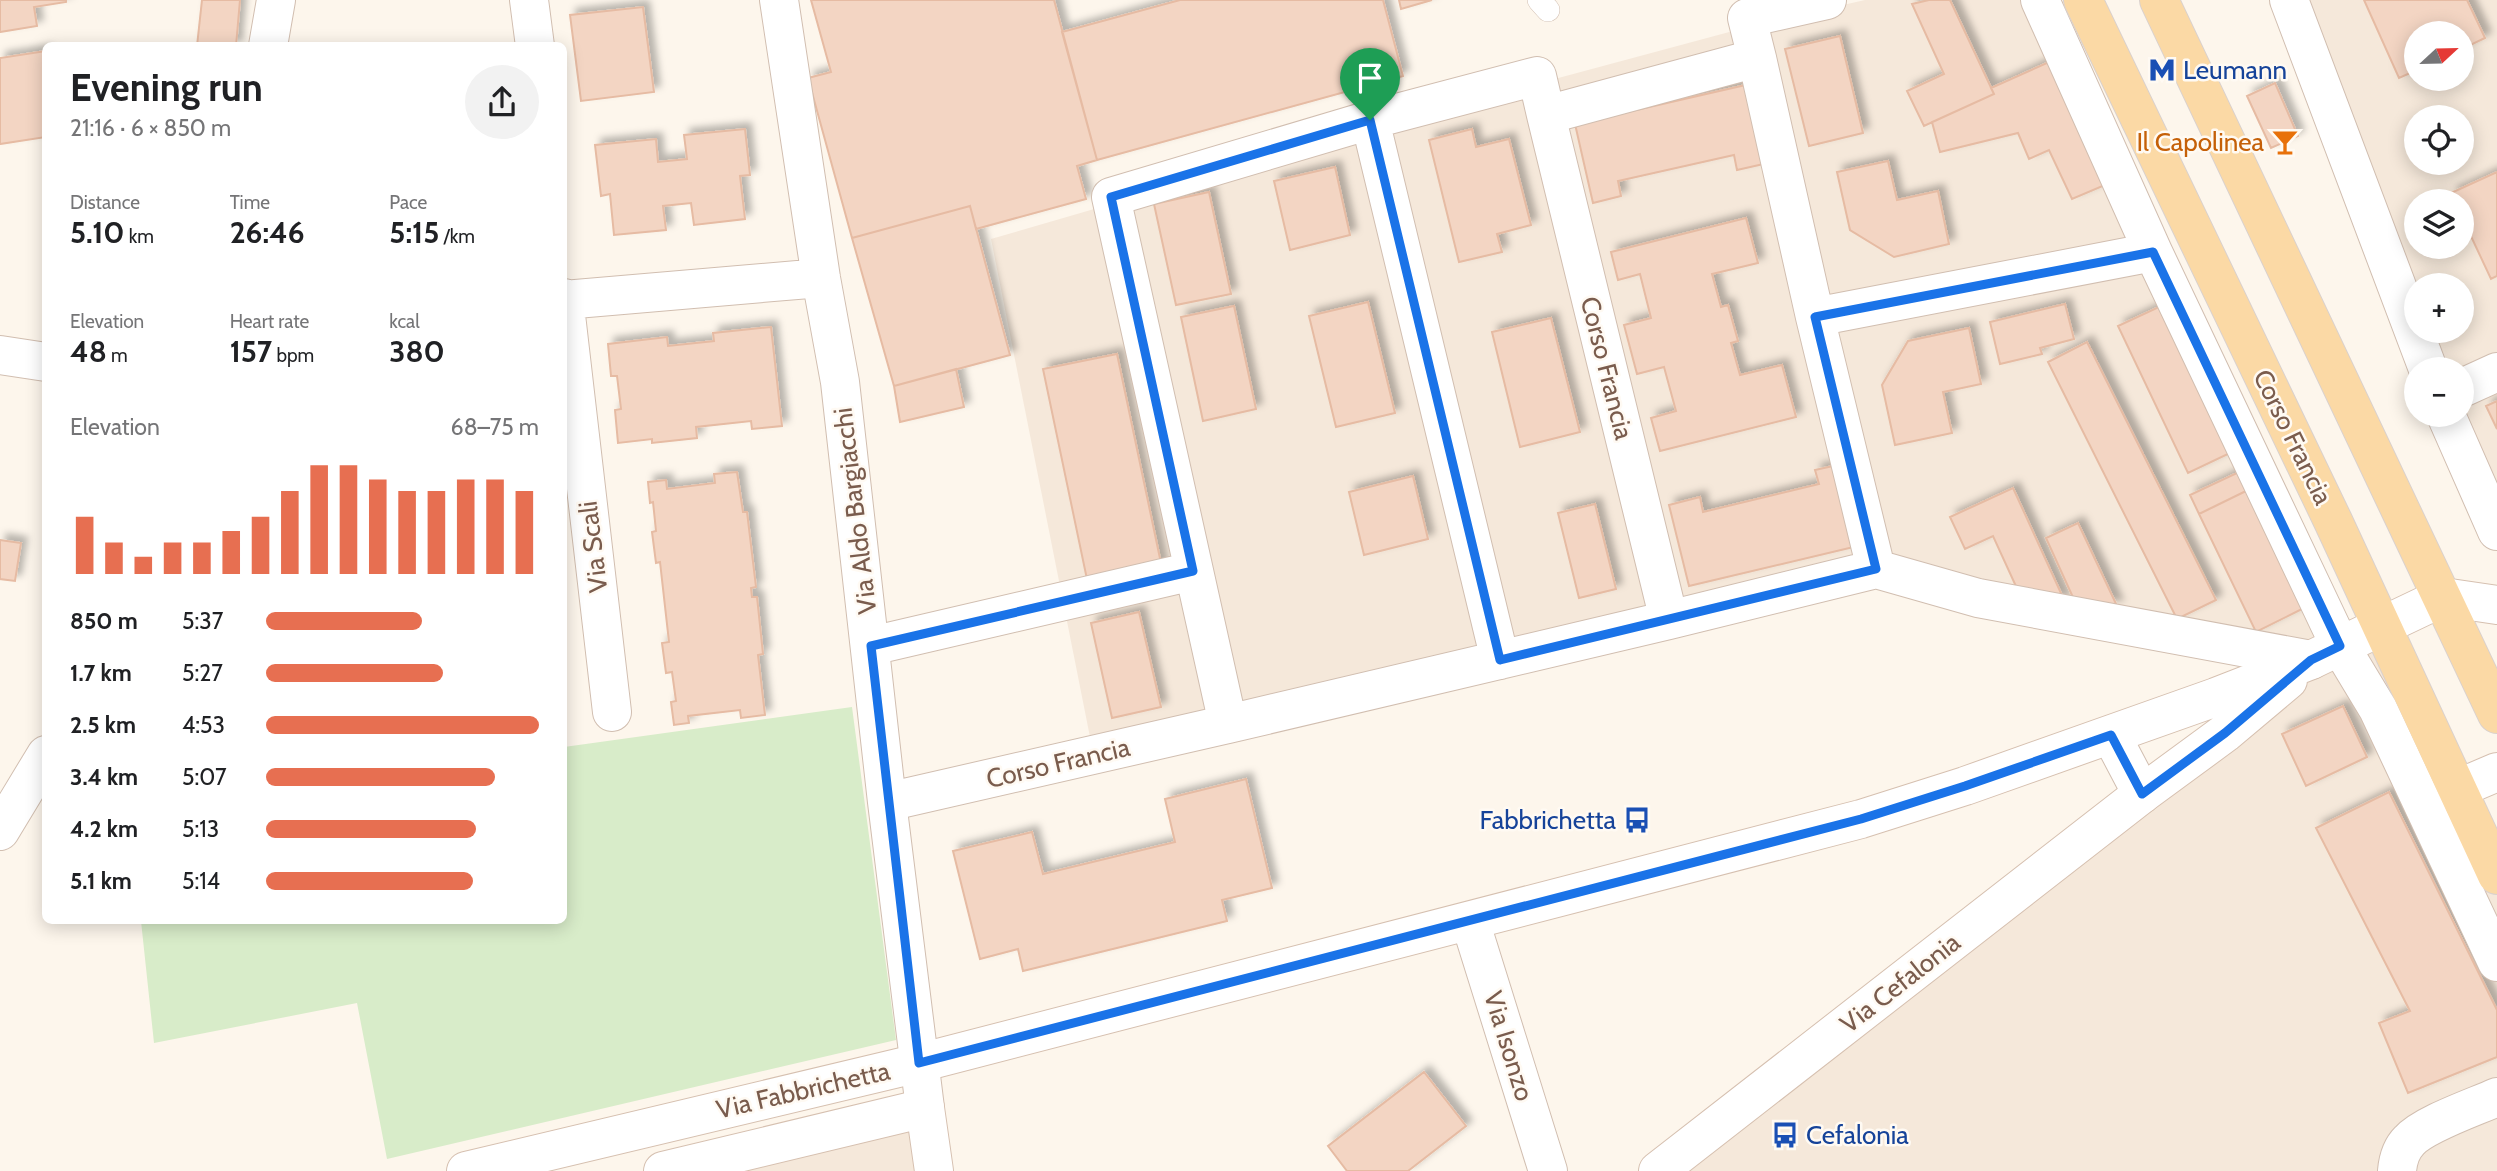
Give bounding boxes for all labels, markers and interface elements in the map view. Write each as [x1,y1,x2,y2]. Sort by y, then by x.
north arrow [2404,21,2474,91]
map controls [2404,21,2474,427]
pin [1340,48,1400,120]
place label: Leumann [2183,54,2287,86]
metro station icon: Leumann [2147,55,2177,85]
icon: arrive [1351,59,1389,97]
text: Evening run [70,64,263,111]
button: share [465,65,539,139]
button: locate [2404,105,2474,175]
text: 21:16 · 6 × 850 m [70,114,231,142]
place label: Il Capolinea [2136,126,2265,158]
bar icon: Il Capolinea [2270,127,2300,157]
button: layers [2404,189,2474,259]
text: Distance [70,191,140,214]
text: Time [230,191,270,214]
text: Pace [389,191,427,214]
text: 5.10 [70,214,124,251]
text: 26:46 [230,214,305,251]
text: 5:15 [389,214,439,251]
text: km [124,225,154,248]
text: /km [439,225,475,248]
button: + [2404,273,2474,343]
street label: Corso Francia [1574,293,1640,443]
text: Elevation [70,310,144,333]
text: Heart rate [230,310,309,333]
text: kcal [389,310,420,333]
text: 48 [70,333,107,370]
text: 157 [230,333,272,370]
text: 380 [389,333,445,370]
text: m [107,344,128,367]
text: bpm [272,344,314,367]
button: − [2404,357,2474,427]
street label: Corso Francia [2247,364,2340,510]
street label: Via Aldo Bargiacchi [826,406,884,616]
text: Elevation [70,413,160,441]
text: 68–75 m [451,413,539,441]
street label: Via Scali [572,499,614,595]
text: 850 m [70,607,138,635]
text: 5:37 [182,607,223,635]
text: 1.7 km [70,659,132,687]
text: 5:27 [182,659,223,687]
text: 2.5 km [70,711,136,739]
text: 4:53 [182,711,225,739]
street label: Corso Francia [983,731,1133,795]
text: 3.4 km [70,763,138,791]
text: 5:07 [182,763,227,791]
place label: Fabbrichetta [1480,804,1617,836]
bus stop icon: Fabbrichetta [1622,805,1652,835]
text: 4.2 km [70,815,138,843]
text: 5:13 [182,815,219,843]
text: 5.1 km [70,867,132,895]
text: 5:14 [182,867,220,895]
street label: Via Cefalonia [1834,926,1967,1040]
street label: Via Isonzo [1477,987,1541,1105]
street label: Via Fabbrichetta [713,1054,893,1126]
place label: Cefalonia [1806,1119,1909,1151]
bus stop icon: Cefalonia [1770,1120,1800,1150]

